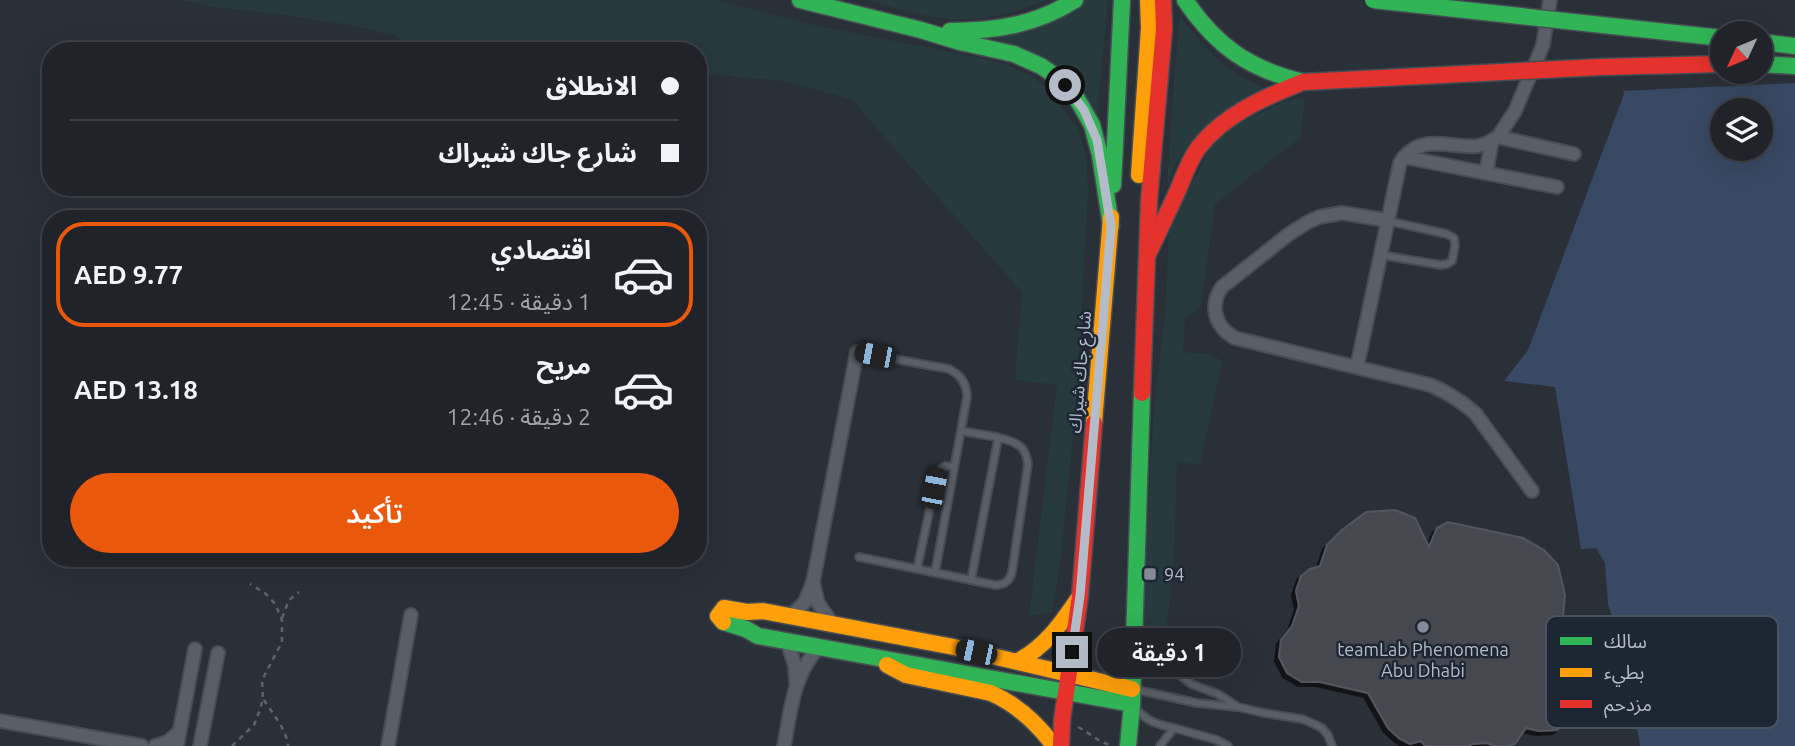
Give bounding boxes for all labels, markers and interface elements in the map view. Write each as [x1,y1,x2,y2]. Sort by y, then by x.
north arrow [1710,21,1773,84]
map controls [1710,21,1773,161]
route start [1049,69,1081,101]
text: الانطلاق [546,71,637,100]
button: layers [1710,98,1773,161]
text: شارع جاك شيراك [438,138,637,167]
text: اقتصادي [491,235,591,264]
icon: car [612,243,675,306]
text: AED 9.77 [74,260,183,289]
text: 1 دقيقة · 12:45 [447,289,591,314]
street label: شارع جاك شيراك [1064,310,1099,434]
car [853,341,898,369]
text: مريح [536,350,591,379]
icon: car [612,358,675,421]
text: AED 13.18 [74,375,198,404]
text: 2 دقيقة · 12:46 [447,404,591,429]
car [920,465,949,511]
button: تأكيد [70,473,679,553]
place label: 94 [1164,564,1184,584]
marker: 94 [1142,566,1158,582]
legend [1546,616,1778,728]
marker: teamLab Phenomena Abu Dhabi [1415,619,1431,635]
callout: 1 دقيقة [1096,628,1240,676]
text: سالك [1604,630,1647,652]
route end [1056,636,1088,668]
car [954,637,999,667]
place label: teamLab Phenomena Abu Dhabi [1337,639,1509,680]
text: 1 دقيقة [1132,640,1206,665]
text: بطيء [1604,661,1644,687]
text: مزدحم [1604,693,1652,719]

